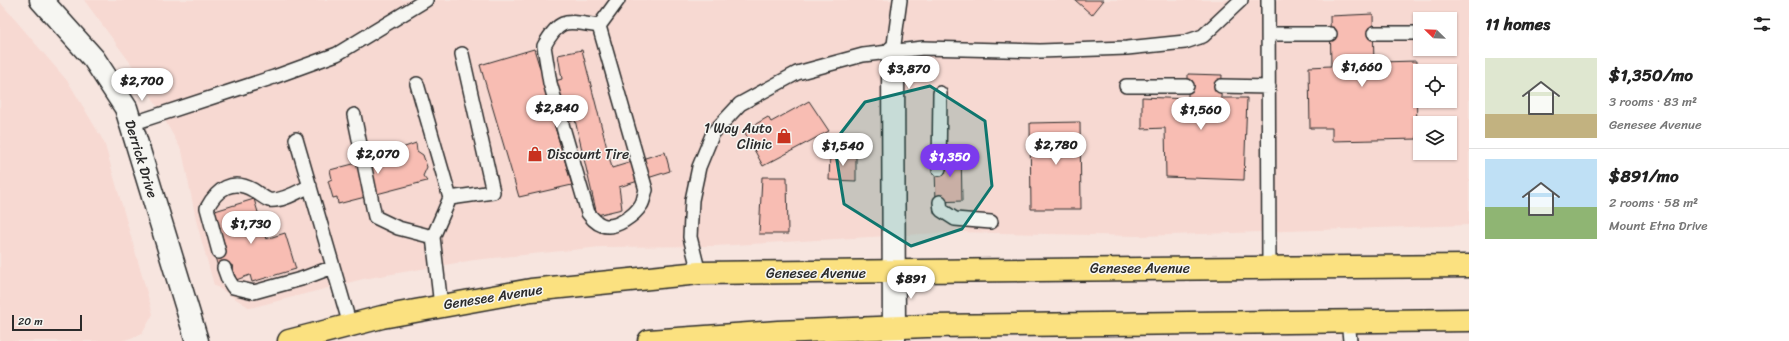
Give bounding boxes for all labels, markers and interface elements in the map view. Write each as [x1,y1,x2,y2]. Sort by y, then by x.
text: 11 homes [1485,9,1550,39]
north arrow [1413,12,1457,56]
map controls [1413,12,1457,160]
icon: filters [1751,13,1773,35]
pin: $1,660 [1329,54,1395,88]
text: $1,660 [1342,55,1382,78]
pin: $3,870 [876,56,942,90]
text: $3,870 [888,57,930,80]
text: $1,350/mo [1609,60,1693,90]
button: locate [1413,64,1457,108]
pin: $2,700 [109,68,175,102]
text: $2,700 [120,69,164,92]
icon: home [1517,74,1565,122]
text: 3 rooms · 83 m² [1609,90,1697,113]
pin: $2,840 [524,95,590,129]
text: $2,840 [535,96,579,119]
pin: $1,560 [1168,97,1234,131]
text: $1,560 [1180,98,1222,121]
text: Genesee Avenue [1609,113,1702,136]
place label: 1 Way Auto Clinic [704,116,772,157]
button: layers [1413,116,1457,160]
street label: Derrick Drive [117,117,165,201]
shop icon: 1 Way Auto Clinic [775,127,793,145]
pin: $2,780 [1023,132,1089,166]
pin: $1,540 [810,133,876,167]
text: $2,780 [1034,133,1078,156]
text: $1,540 [822,134,864,157]
pin: $2,070 [345,141,411,175]
text: $2,070 [356,142,400,165]
place label: Discount Tire [547,142,629,167]
pin: $1,350 [917,144,983,178]
shop icon: Discount Tire [526,145,544,163]
text: $1,350 [929,145,971,168]
text: $891/mo [1609,161,1679,191]
icon: home [1517,175,1565,223]
text: 2 rooms · 58 m² [1609,191,1698,214]
pin: $1,730 [218,211,284,245]
text: $1,730 [231,212,271,235]
text: Mount Etna Drive [1609,214,1708,237]
street label: Genesee Avenue [1090,256,1190,281]
street label: Genesee Avenue [766,261,866,286]
pin: $891 [887,266,935,300]
text: $891 [896,267,926,290]
street label: Genesee Avenue [442,277,544,317]
text: 20 m [18,312,43,331]
scale bar [12,313,82,332]

